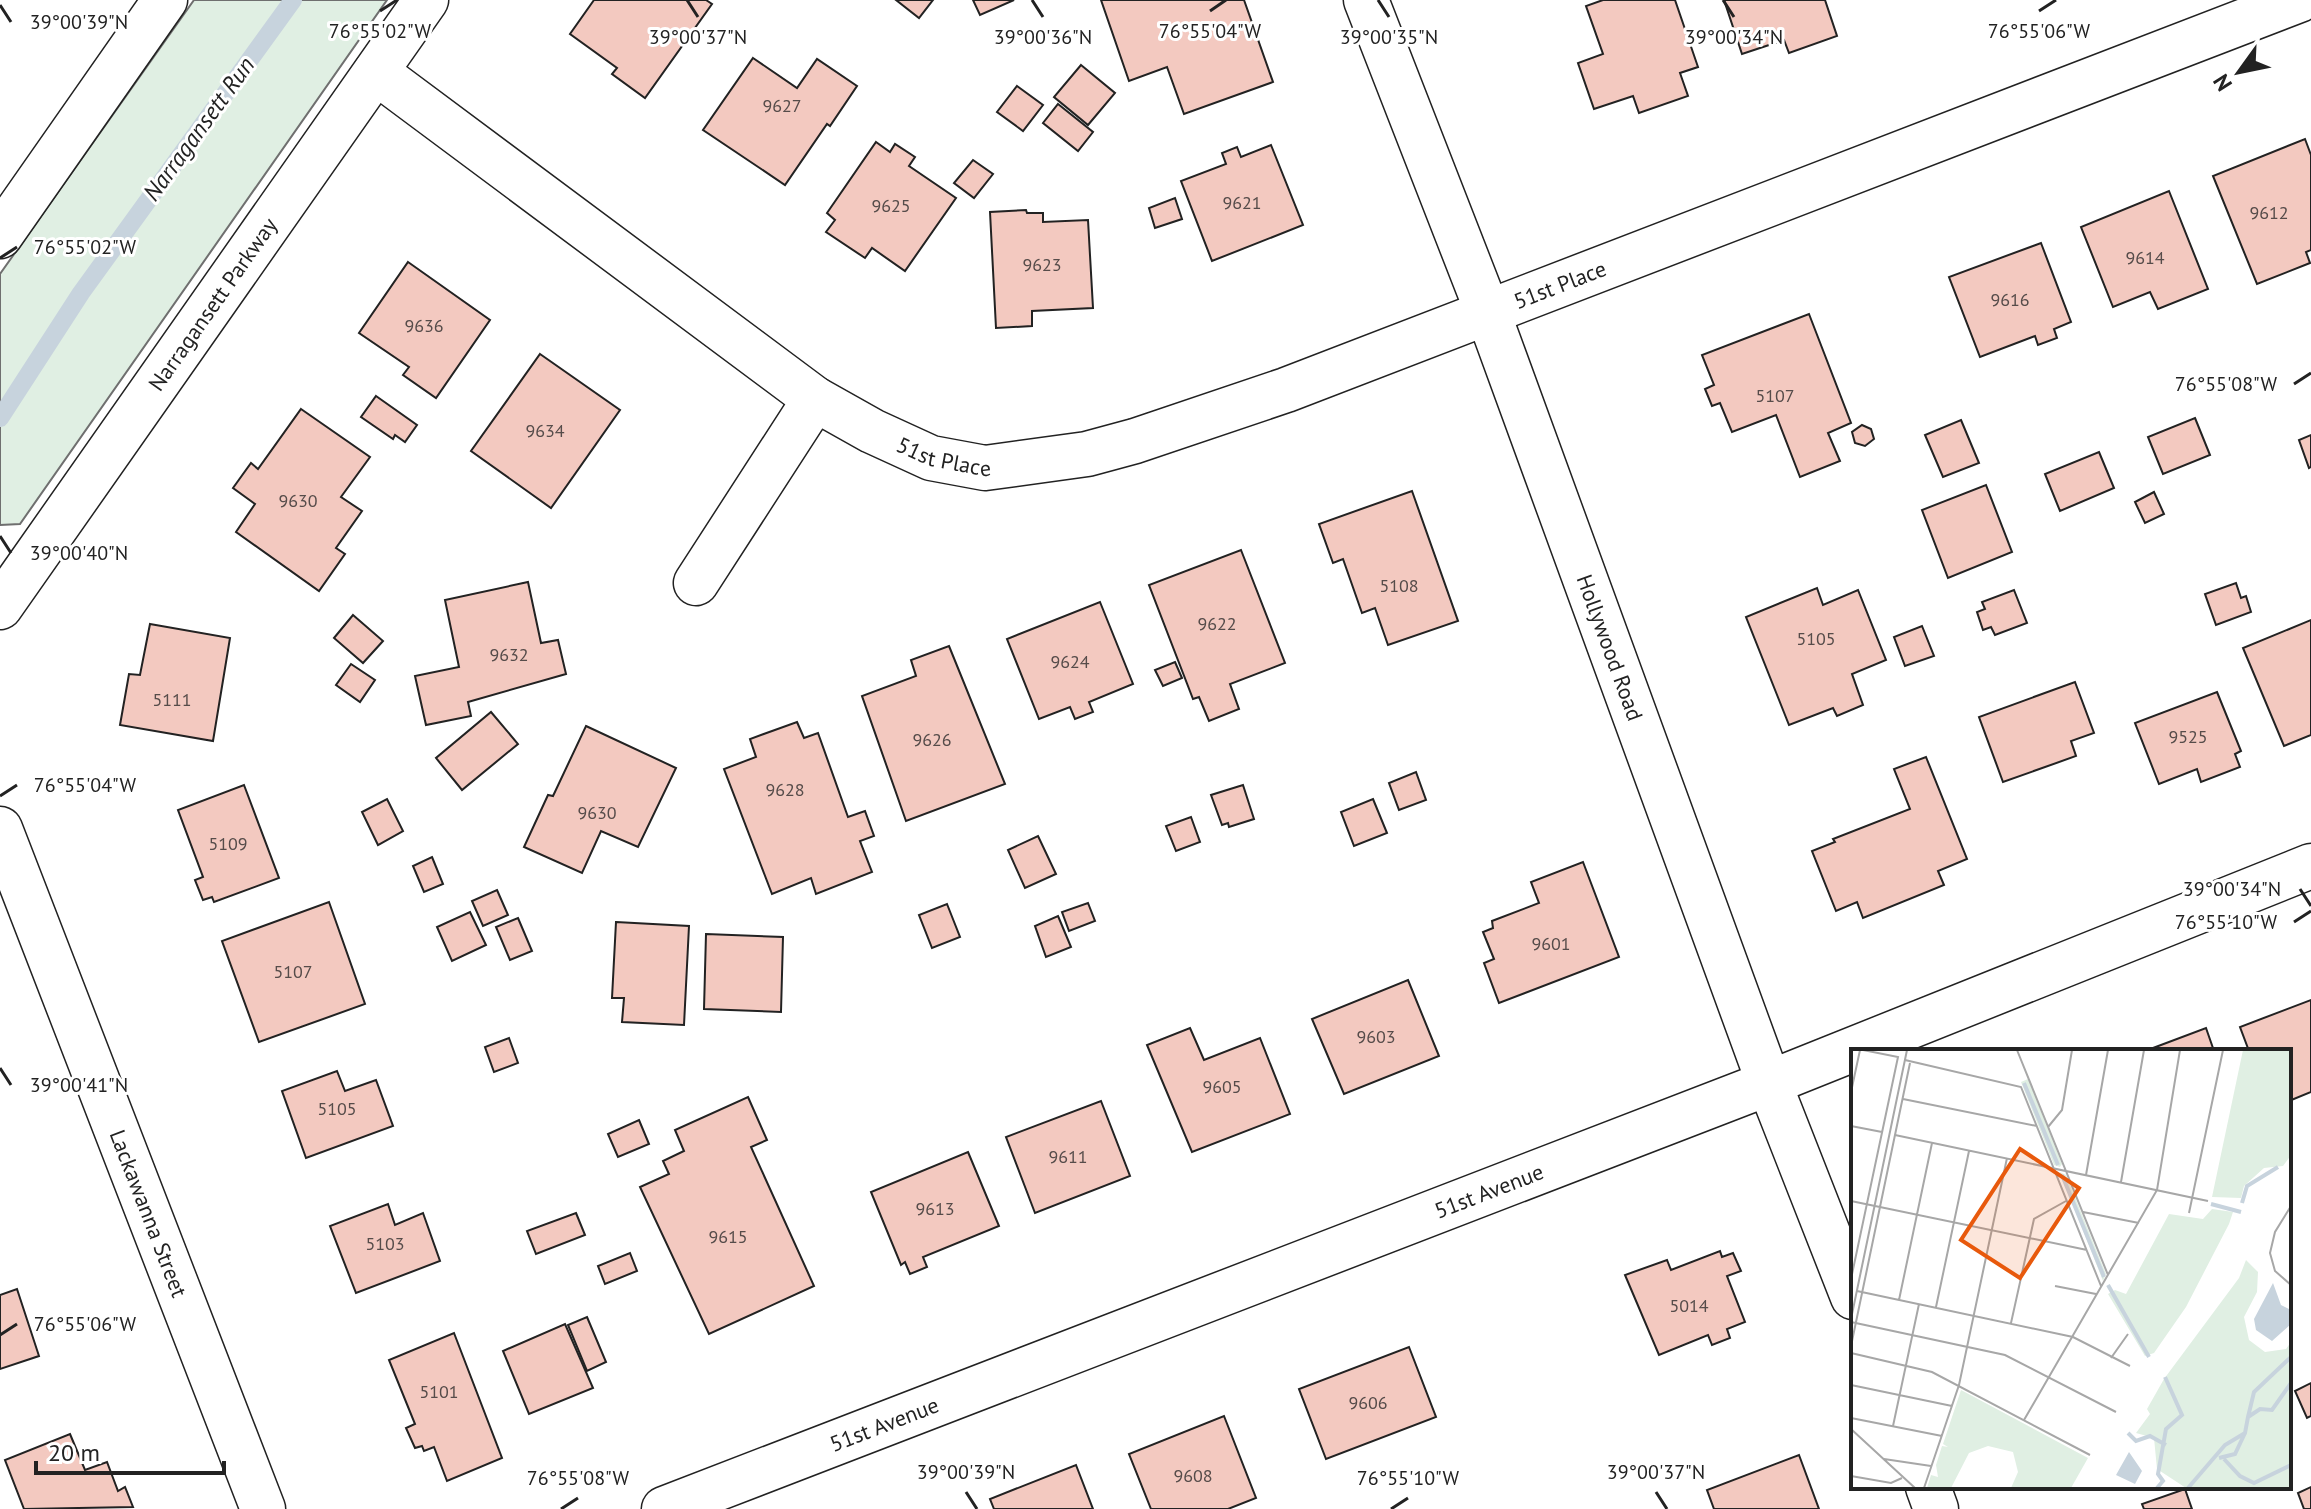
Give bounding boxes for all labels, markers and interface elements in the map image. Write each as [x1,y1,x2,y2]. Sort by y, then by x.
text: 39°00'39"N [30,9,128,35]
text: 76°55'02"W [329,18,432,44]
text: 76°55'04"W [1159,18,1262,44]
text: 76°55'06"W [1988,18,2091,44]
text: 39°00'37"N [649,24,747,50]
text: 39°00'36"N [994,24,1092,50]
text: 39°00'35"N [1340,24,1438,50]
text: 39°00'34"N [1685,24,1783,50]
north arrow [2199,32,2279,112]
water label: Narragansett Run [136,50,261,207]
text: N [2207,69,2238,97]
house number: 9627 [762,94,802,117]
house number: 9621 [1222,191,1262,214]
house number: 9625 [871,194,911,217]
house number: 9612 [2249,201,2289,224]
street label: Narragansett Parkway [142,211,283,396]
text: 76°55'02"W [34,234,137,260]
house number: 9614 [2125,246,2165,269]
house number: 9623 [1022,253,1062,276]
street label: 51st Place [1510,254,1610,315]
house number: 9616 [1990,288,2030,311]
house number: 9636 [404,314,444,337]
text: 76°55'08"W [2175,371,2278,397]
house number: 5107 [1755,384,1795,407]
house number: 9634 [525,419,565,442]
street label: 51st Place [892,430,993,483]
house number: 9630 [278,489,318,512]
text: 39°00'40"N [30,540,128,566]
street label: Hollywood Road [1571,570,1650,724]
house number: 5108 [1379,574,1419,597]
house number: 9622 [1197,612,1237,635]
house number: 5105 [1796,627,1836,650]
house number: 9632 [489,643,529,666]
house number: 9624 [1050,650,1090,673]
house number: 5111 [152,688,192,711]
house number: 9525 [2168,725,2208,748]
house number: 9626 [912,728,952,751]
text: 76°55'04"W [34,772,137,798]
house number: 9628 [765,778,805,801]
house number: 9630 [577,801,617,824]
house number: 5109 [208,832,248,855]
text: 39°00'34"N [2183,876,2281,902]
text: 76°55'10"W [2175,909,2278,935]
house number: 9601 [1531,932,1571,955]
house number: 5107 [273,960,313,983]
house number: 9603 [1356,1025,1396,1048]
inset map [1851,1049,2291,1489]
text: 39°00'41"N [30,1072,128,1098]
house number: 9605 [1202,1075,1242,1098]
house number: 5105 [317,1097,357,1120]
street label: Lackawanna Street [104,1125,194,1302]
house number: 9611 [1048,1145,1088,1168]
street label: 51st Avenue [1430,1157,1547,1225]
house number: 9613 [915,1197,955,1220]
house number: 9615 [708,1225,748,1248]
house number: 5103 [365,1232,405,1255]
house number: 5014 [1669,1294,1709,1317]
text: 76°55'06"W [34,1311,137,1337]
house number: 5101 [419,1380,459,1403]
street label: 51st Avenue [826,1390,943,1458]
house number: 9606 [1348,1391,1388,1414]
scale bar [36,1425,224,1475]
text: 20 m [48,1437,100,1468]
text: 39°00'39"N [917,1459,1015,1485]
text: 39°00'37"N [1607,1459,1705,1485]
house number: 9608 [1173,1464,1213,1487]
text: 76°55'08"W [527,1465,630,1491]
text: 76°55'10"W [1357,1465,1460,1491]

